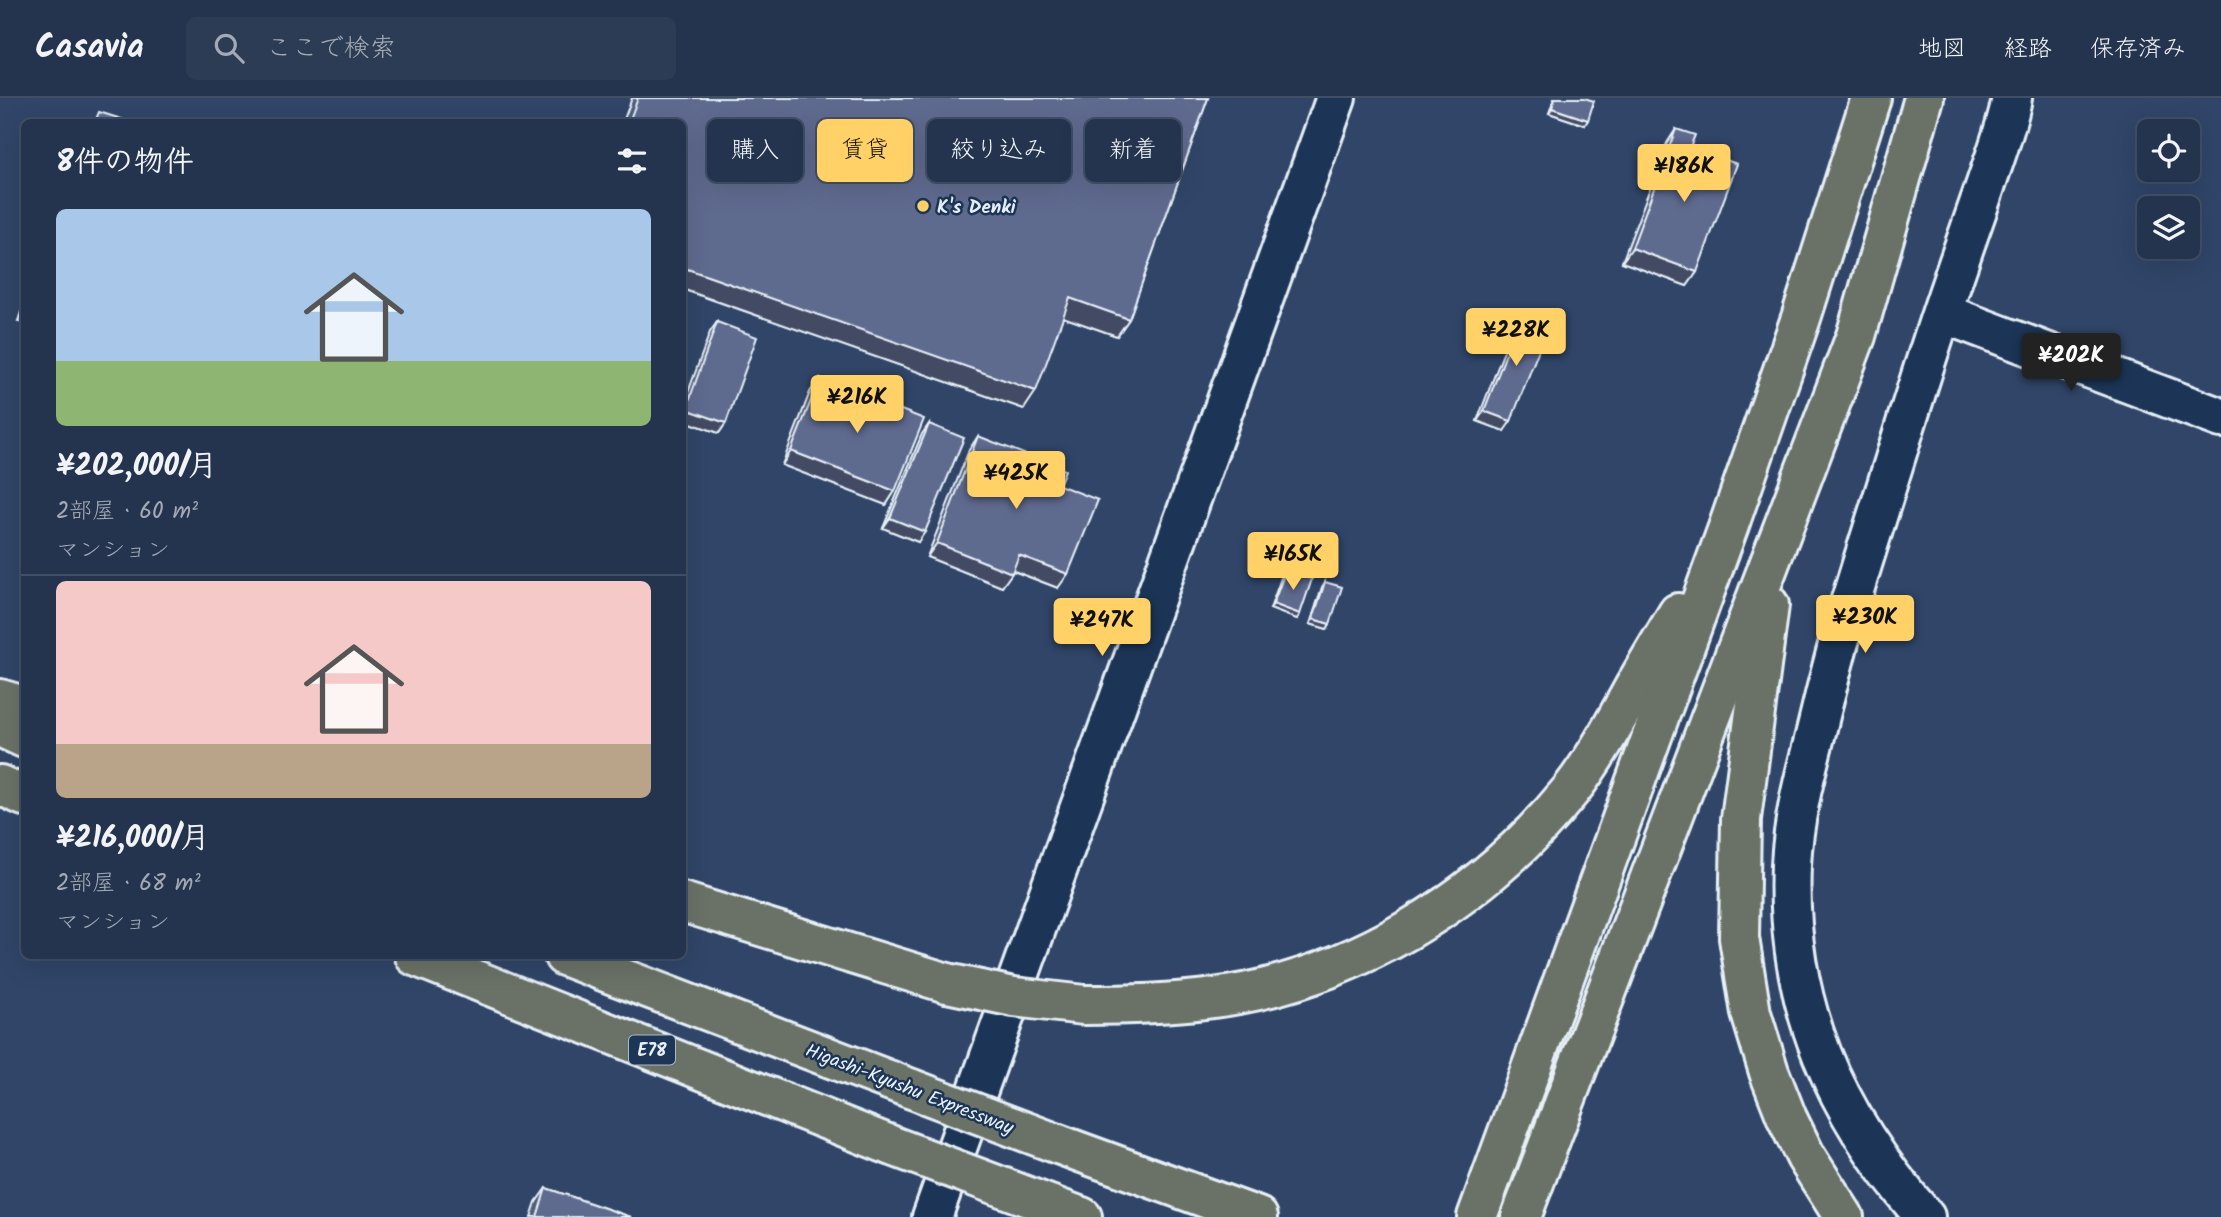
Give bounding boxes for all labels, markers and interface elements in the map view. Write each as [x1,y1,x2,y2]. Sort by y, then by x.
search box [186,17,676,80]
text: Casavia [35,22,144,75]
text: ここで検索 [266,28,396,70]
icon: search [210,29,248,67]
text: 地図 [1918,30,1966,69]
text: 経路 [2004,30,2052,69]
text: 保存済み [2090,30,2186,69]
chip: 購入 [707,119,803,182]
chip: 賃貸 [817,119,913,182]
chip: 絞り込み [927,119,1071,182]
chip: 新着 [1085,119,1181,182]
map controls [2137,119,2200,259]
button: locate [2137,119,2200,182]
text: 8件の物件 [56,139,194,187]
icon: filters [613,142,651,180]
pin: ¥186K [1635,144,1733,204]
text: ¥186K [1654,149,1714,185]
place label: K's Denki [937,193,1017,223]
button: layers [2137,196,2200,259]
marker: K's Denki [915,198,931,214]
icon: home [291,254,417,380]
pin: ¥228K [1467,308,1565,368]
text: ¥228K [1482,313,1550,349]
pin: ¥202K [2022,334,2120,393]
text: ¥202K [2038,338,2104,374]
pin: ¥216K [808,376,906,435]
text: ¥216K [827,380,887,416]
text: ¥202,000/月 [56,443,217,491]
pin: ¥425K [967,452,1065,511]
text: ¥425K [983,456,1049,492]
text: 2部屋 · 60 m² [56,494,198,530]
pin: ¥165K [1244,532,1342,592]
text: マンション [56,533,170,569]
text: ¥165K [1263,537,1323,573]
pin: ¥230K [1816,596,1914,655]
pin: ¥247K [1053,598,1151,658]
text: ¥230K [1832,600,1898,636]
text: ¥247K [1070,603,1134,639]
icon: home [291,626,417,752]
text: ¥216,000/月 [56,815,210,863]
text: 2部屋 · 68 m² [56,866,201,902]
text: マンション [56,905,170,941]
road number: E78 [629,1035,675,1065]
street label: Higashi-Kyushu Expressway [801,1036,1019,1144]

